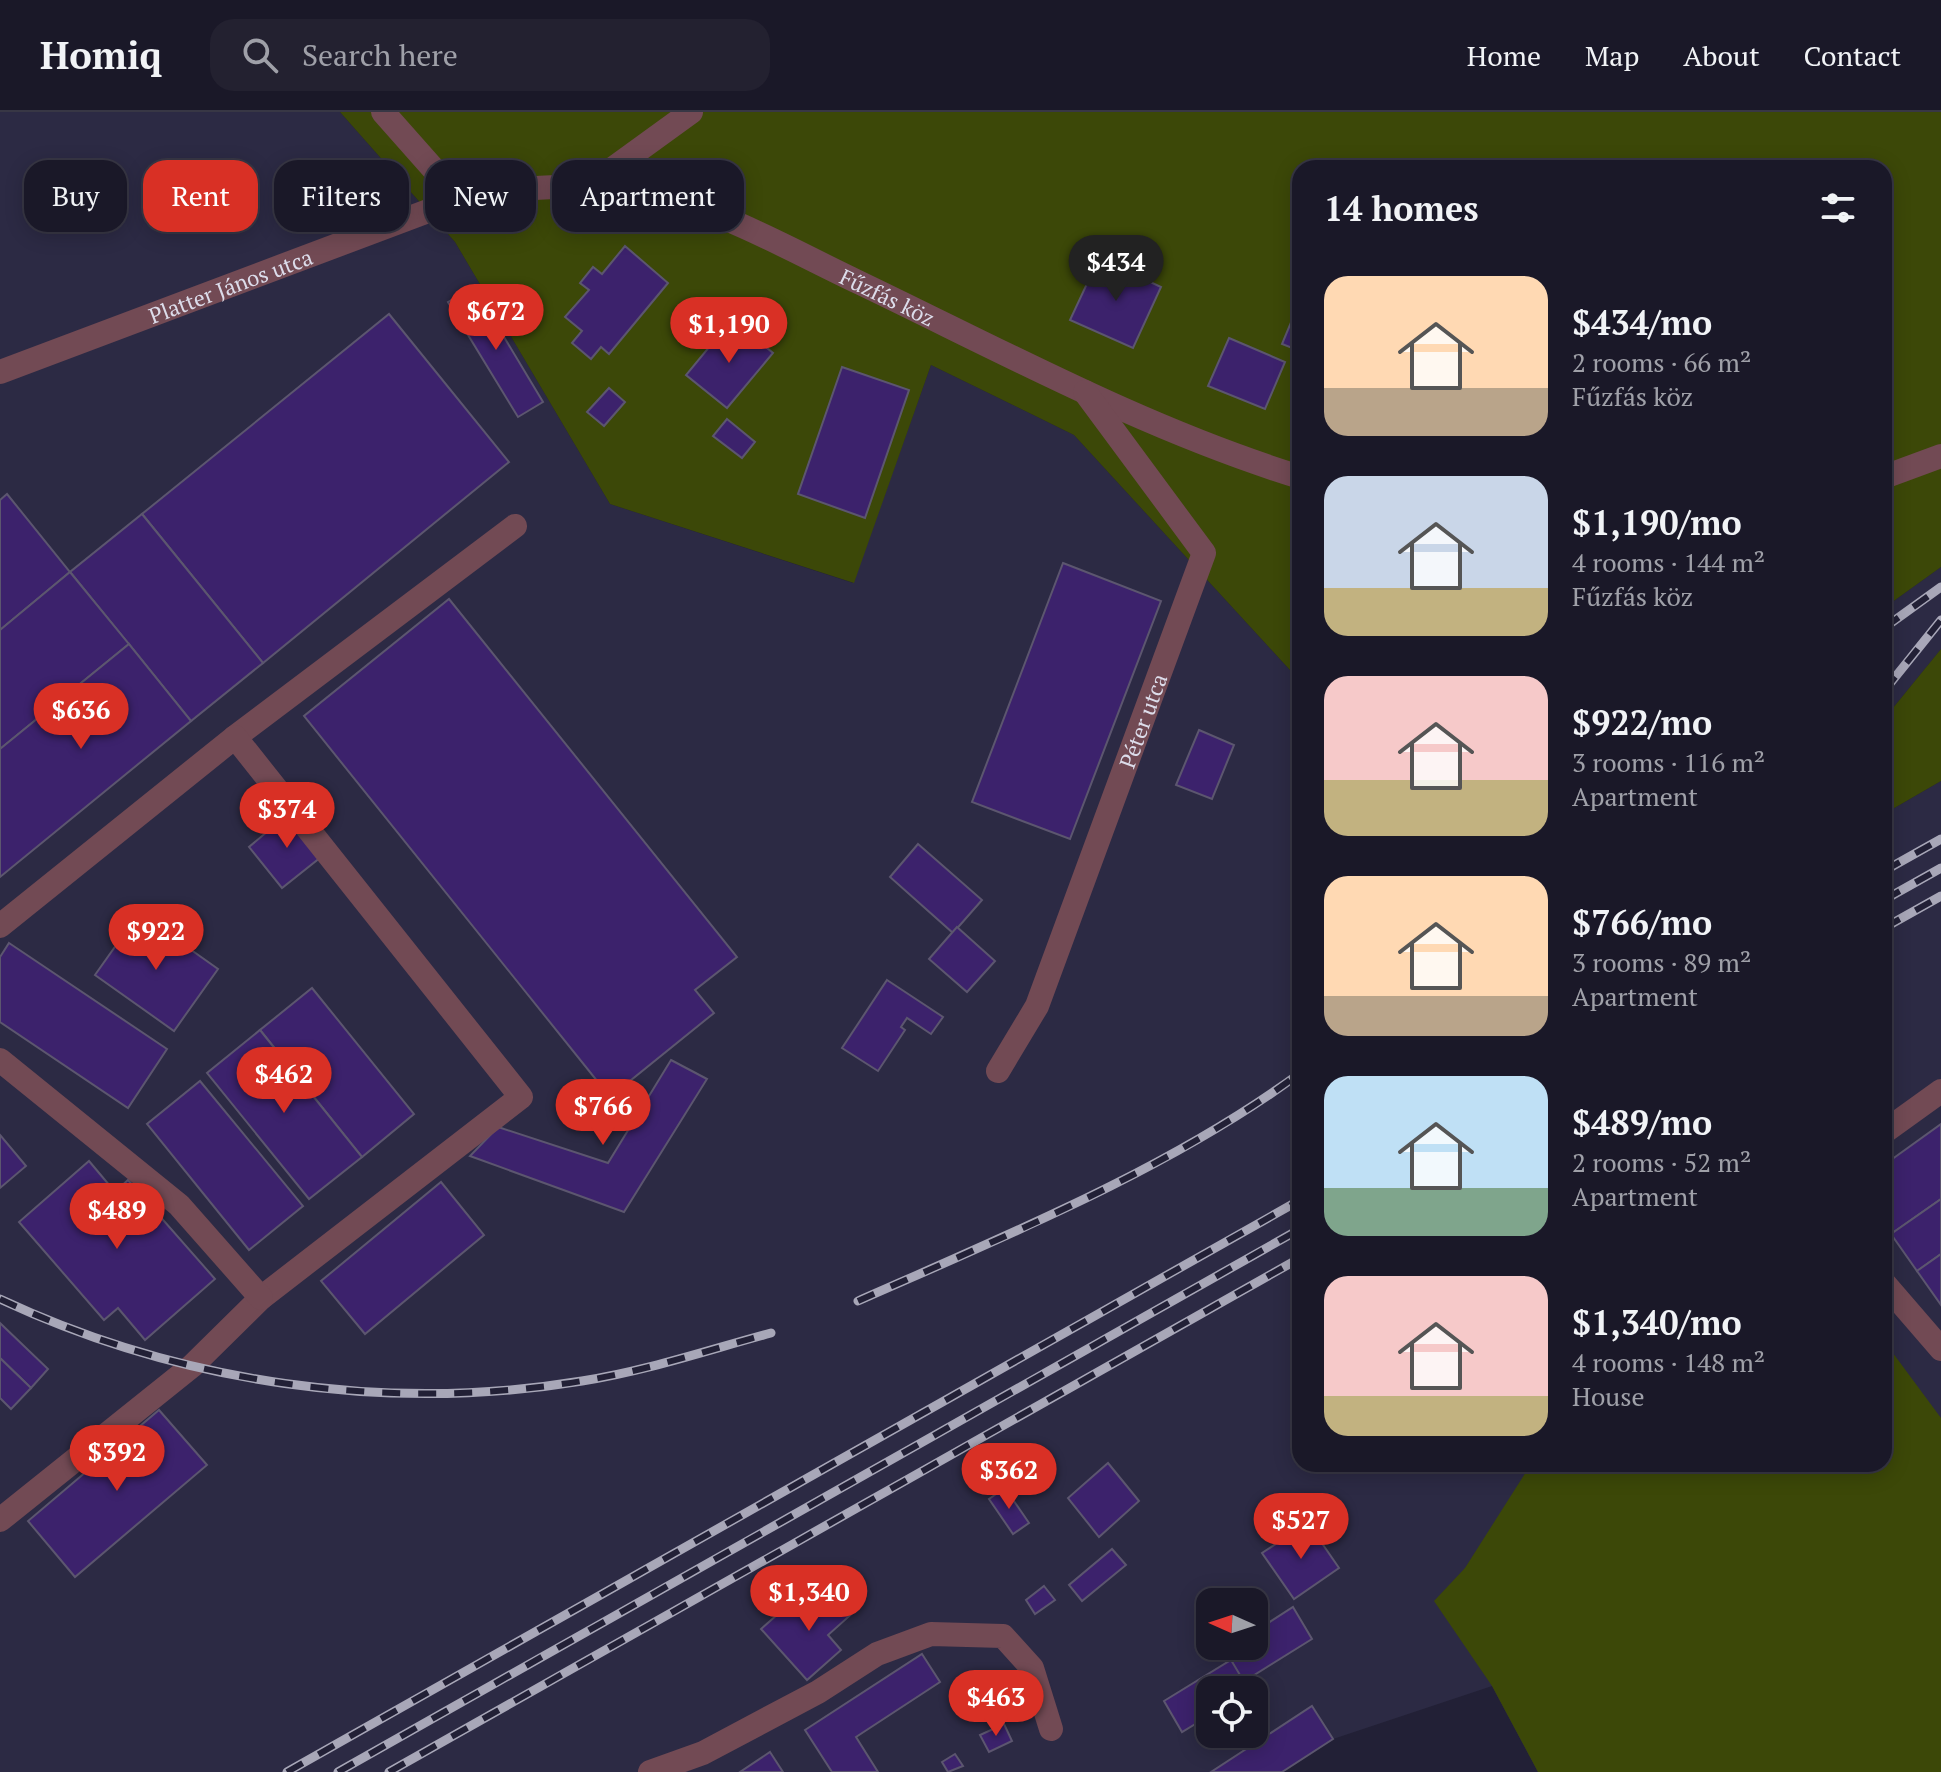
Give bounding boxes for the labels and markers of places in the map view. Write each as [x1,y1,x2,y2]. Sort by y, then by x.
pin: $434 [1069,235,1163,303]
pin: $672 [449,284,543,352]
pin: $1,190 [664,297,794,365]
pin: $636 [34,683,128,751]
pin: $374 [240,782,334,850]
pin: $922 [109,904,203,972]
pin: $462 [237,1047,331,1115]
pin: $766 [556,1079,650,1147]
pin: $489 [70,1183,164,1251]
pin: $392 [70,1425,164,1493]
pin: $362 [962,1443,1056,1511]
pin: $527 [1254,1493,1348,1561]
pin: $1,340 [744,1565,874,1633]
pin: $463 [949,1670,1043,1738]

